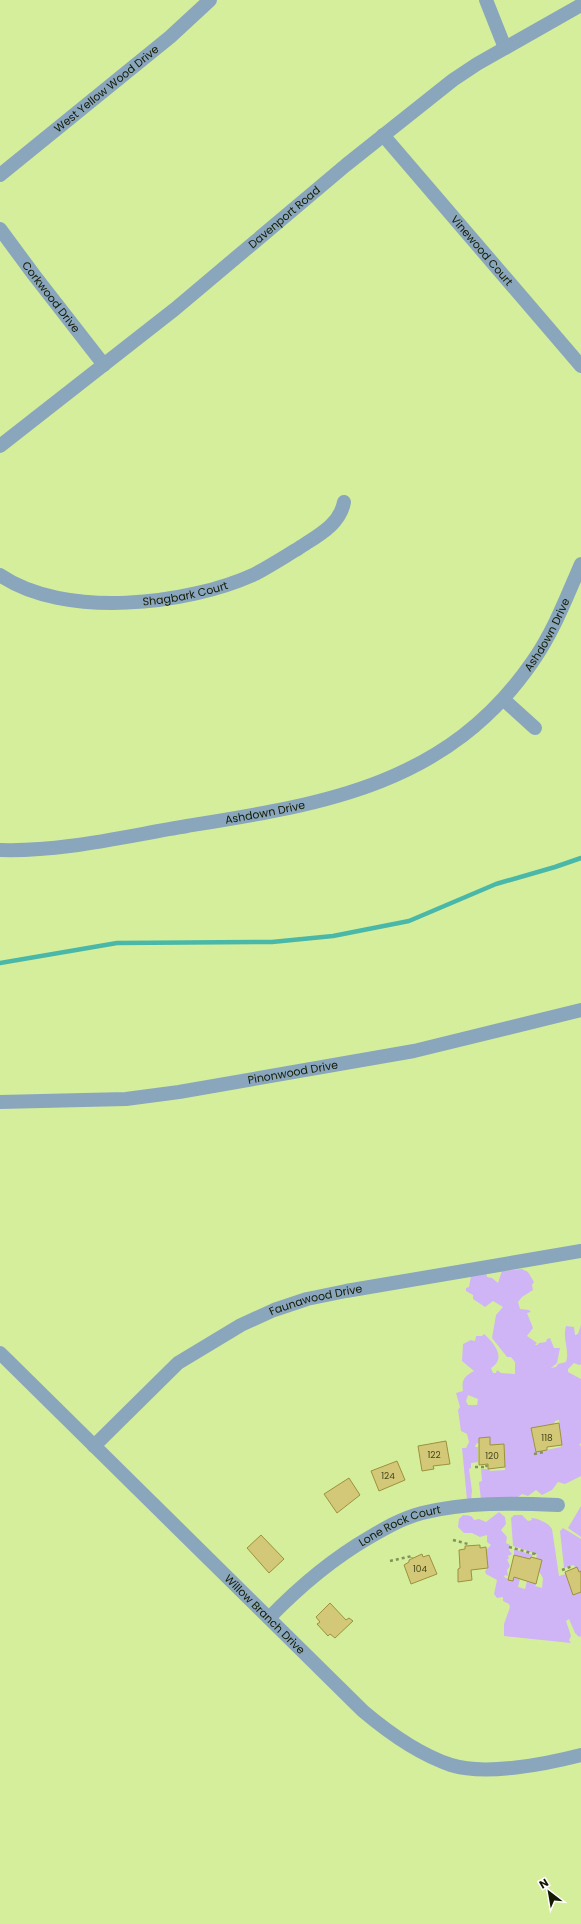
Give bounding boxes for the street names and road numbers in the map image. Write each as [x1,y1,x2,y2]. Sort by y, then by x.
street label: West Yellow Wood Drive [51,41,162,136]
street label: Davenport Road [245,182,324,252]
street label: Vinewood Court [447,212,517,289]
street label: Corkwood Drive [18,258,84,336]
street label: Shagbark Court [142,577,230,610]
street label: Ashdown Drive [520,595,574,675]
street label: Ashdown Drive [224,797,307,828]
street label: Pinonwood Drive [246,1056,339,1088]
street label: Faunawood Drive [266,1280,364,1319]
street label: Lone Rock Court [355,1501,442,1550]
street label: Willow Branch Drive [221,1571,309,1658]

